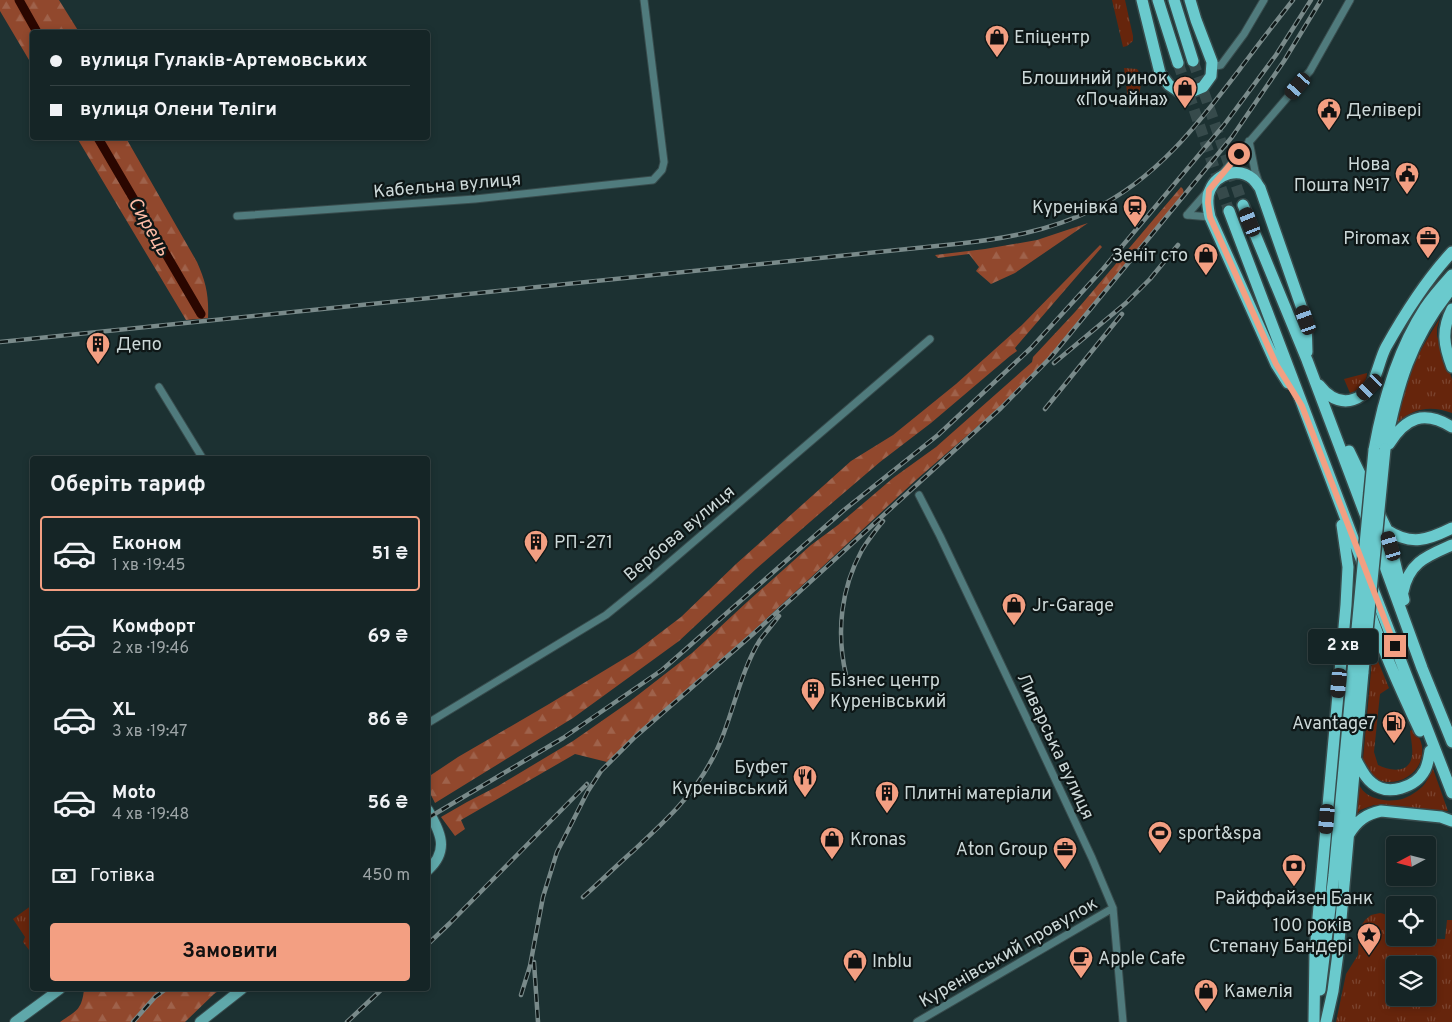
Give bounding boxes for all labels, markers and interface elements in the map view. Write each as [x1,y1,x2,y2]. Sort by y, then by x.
shop icon: Епіцентр [984,24,1010,58]
place label: Епіцентр [1014,27,1090,50]
text: вулиця Гулаків-Артемовських [80,49,368,73]
place label: Блошиний ринок «Почайна» [1021,68,1168,112]
car [1282,70,1313,102]
shop icon: Блошиний ринок «Почайна» [1172,75,1198,109]
public building icon: Делівері [1316,97,1342,131]
text: вулиця Олени Теліги [80,98,277,122]
place label: Делівері [1346,100,1421,123]
route start [1228,143,1250,165]
place label: Нова Пошта №17 [1294,154,1390,198]
public building icon: Нова Пошта №17 [1394,161,1420,195]
street label: Кабельна вулиця [372,169,522,204]
water label: Сирець [122,193,175,261]
station icon: Куренівка [1122,194,1148,228]
place label: Куренівка [1032,197,1118,220]
car [1237,205,1262,239]
office icon: Piromax [1415,225,1441,259]
place label: Piromax [1343,228,1410,251]
shop icon: Зеніт сто [1193,242,1219,276]
place label: Зеніт сто [1112,245,1188,268]
car [1294,303,1317,337]
building icon: Депо [85,331,111,365]
place label: Депо [116,334,162,357]
car [1354,371,1385,403]
text: Оберіть тариф [50,472,206,499]
street label: Вербова вулиця [620,481,740,587]
building icon: РП-271 [523,529,549,563]
car [1379,529,1402,563]
icon: car [52,531,97,576]
text: Економ [112,532,182,556]
place label: РП-271 [554,532,613,555]
text: 51 ₴ [372,542,408,566]
text: 1 хв · 19:45 [112,556,186,576]
shop icon: Jr-Garage [1001,592,1027,626]
place label: Jr-Garage [1032,595,1114,618]
icon: car [52,614,97,659]
text: Комфорт [112,615,195,639]
text: 69 ₴ [367,625,408,649]
callout: 2 хв [1308,628,1378,664]
route end [1384,635,1406,657]
text: 2 хв [1327,636,1359,656]
text: 2 хв · 19:46 [112,639,189,659]
car [1330,667,1347,699]
place label: Бізнес центр Куренівський [830,670,946,714]
street label: Ливарська вулиця [1011,670,1099,824]
building icon: Бізнес центр Куренівський [800,677,826,711]
icon: car [52,697,97,742]
text: XL [112,698,135,722]
text: 86 ₴ [367,708,408,732]
fuel station icon: Avantage7 [1381,710,1407,744]
place label: Avantage7 [1292,713,1376,736]
text: 3 хв · 19:47 [112,722,187,742]
place label: Буфет Куренівський [672,757,788,801]
restaurant icon: Буфет Куренівський [792,764,818,798]
icon: car [52,780,97,825]
building icon: Плитні матеріали [874,780,900,814]
text: Moto [112,781,156,805]
place label: Плитні матеріали [904,783,1052,806]
text: 56 ₴ [367,791,408,815]
car [1318,803,1335,835]
text: 4 хв · 19:48 [112,805,189,825]
sports icon: sport&spa [1147,820,1173,854]
place label: sport&spa [1178,823,1261,846]
shop icon: Kronas [819,826,845,860]
place label: Kronas [850,829,907,852]
office icon: Aton Group [1052,836,1078,870]
north arrow [1386,836,1436,886]
map controls [1386,836,1436,1006]
place label: Aton Group [956,839,1048,862]
bank icon: Райффайзен Банк [1281,853,1307,887]
icon: cash [50,862,78,890]
text: Готівка [90,864,155,888]
text: 450 m [363,866,410,886]
place label: Райффайзен Банк [1215,888,1373,911]
street label: Куренівський провулок [915,893,1102,1014]
button: locate [1386,896,1436,946]
place label: 100 років Степану Бандері [1209,915,1352,959]
place icon: 100 років Степану Бандері [1356,922,1382,956]
button: Замовити [50,923,410,981]
cafe icon: Apple Cafe [1068,945,1094,979]
shop icon: Inblu [842,948,868,982]
place label: Apple Cafe [1098,948,1185,971]
place label: Inblu [872,951,912,974]
button: layers [1386,956,1436,1006]
shop icon: Камелія [1193,978,1219,1012]
place label: Камелія [1224,981,1293,1004]

